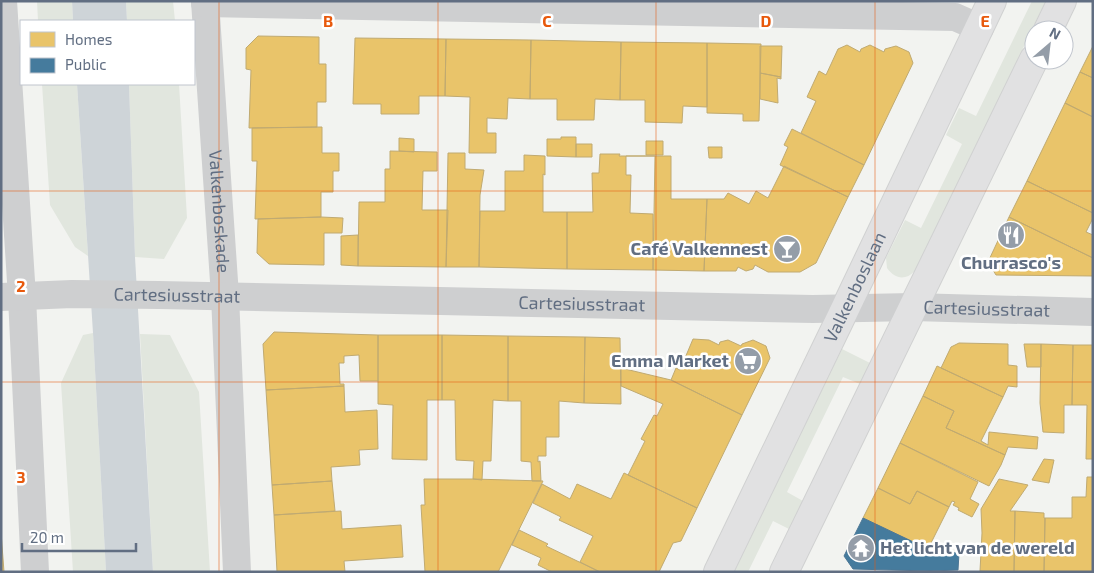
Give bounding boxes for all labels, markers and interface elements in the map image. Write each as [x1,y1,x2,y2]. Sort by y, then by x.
text: B [323,11,333,30]
text: C [542,11,552,30]
text: D [761,11,772,30]
text: E [980,11,990,30]
legend [20,20,195,85]
north arrow [1024,20,1074,70]
text: N [1047,23,1064,43]
text: Homes [65,30,112,48]
text: Public [65,55,106,73]
street label: Valkenboskade [205,149,235,274]
restaurant icon: Churrasco's [996,220,1026,250]
street label: Valkenboslaan [819,228,890,346]
bar icon: Café Valkennest [772,234,802,264]
place label: Café Valkennest [631,237,769,259]
place label: Churrasco's [961,251,1061,273]
text: 2 [16,276,26,295]
street label: Cartesiusstraat [113,282,241,307]
street label: Cartesiusstraat [518,291,646,315]
street label: Cartesiusstraat [923,295,1051,321]
supermarket icon: Emma Market [733,346,763,376]
place label: Emma Market [611,349,730,371]
text: 3 [16,467,26,486]
scale bar [22,520,136,552]
text: 20 m [30,528,64,546]
temple icon: Het licht van de wereld [846,533,876,563]
place label: Het licht van de wereld [880,536,1075,558]

